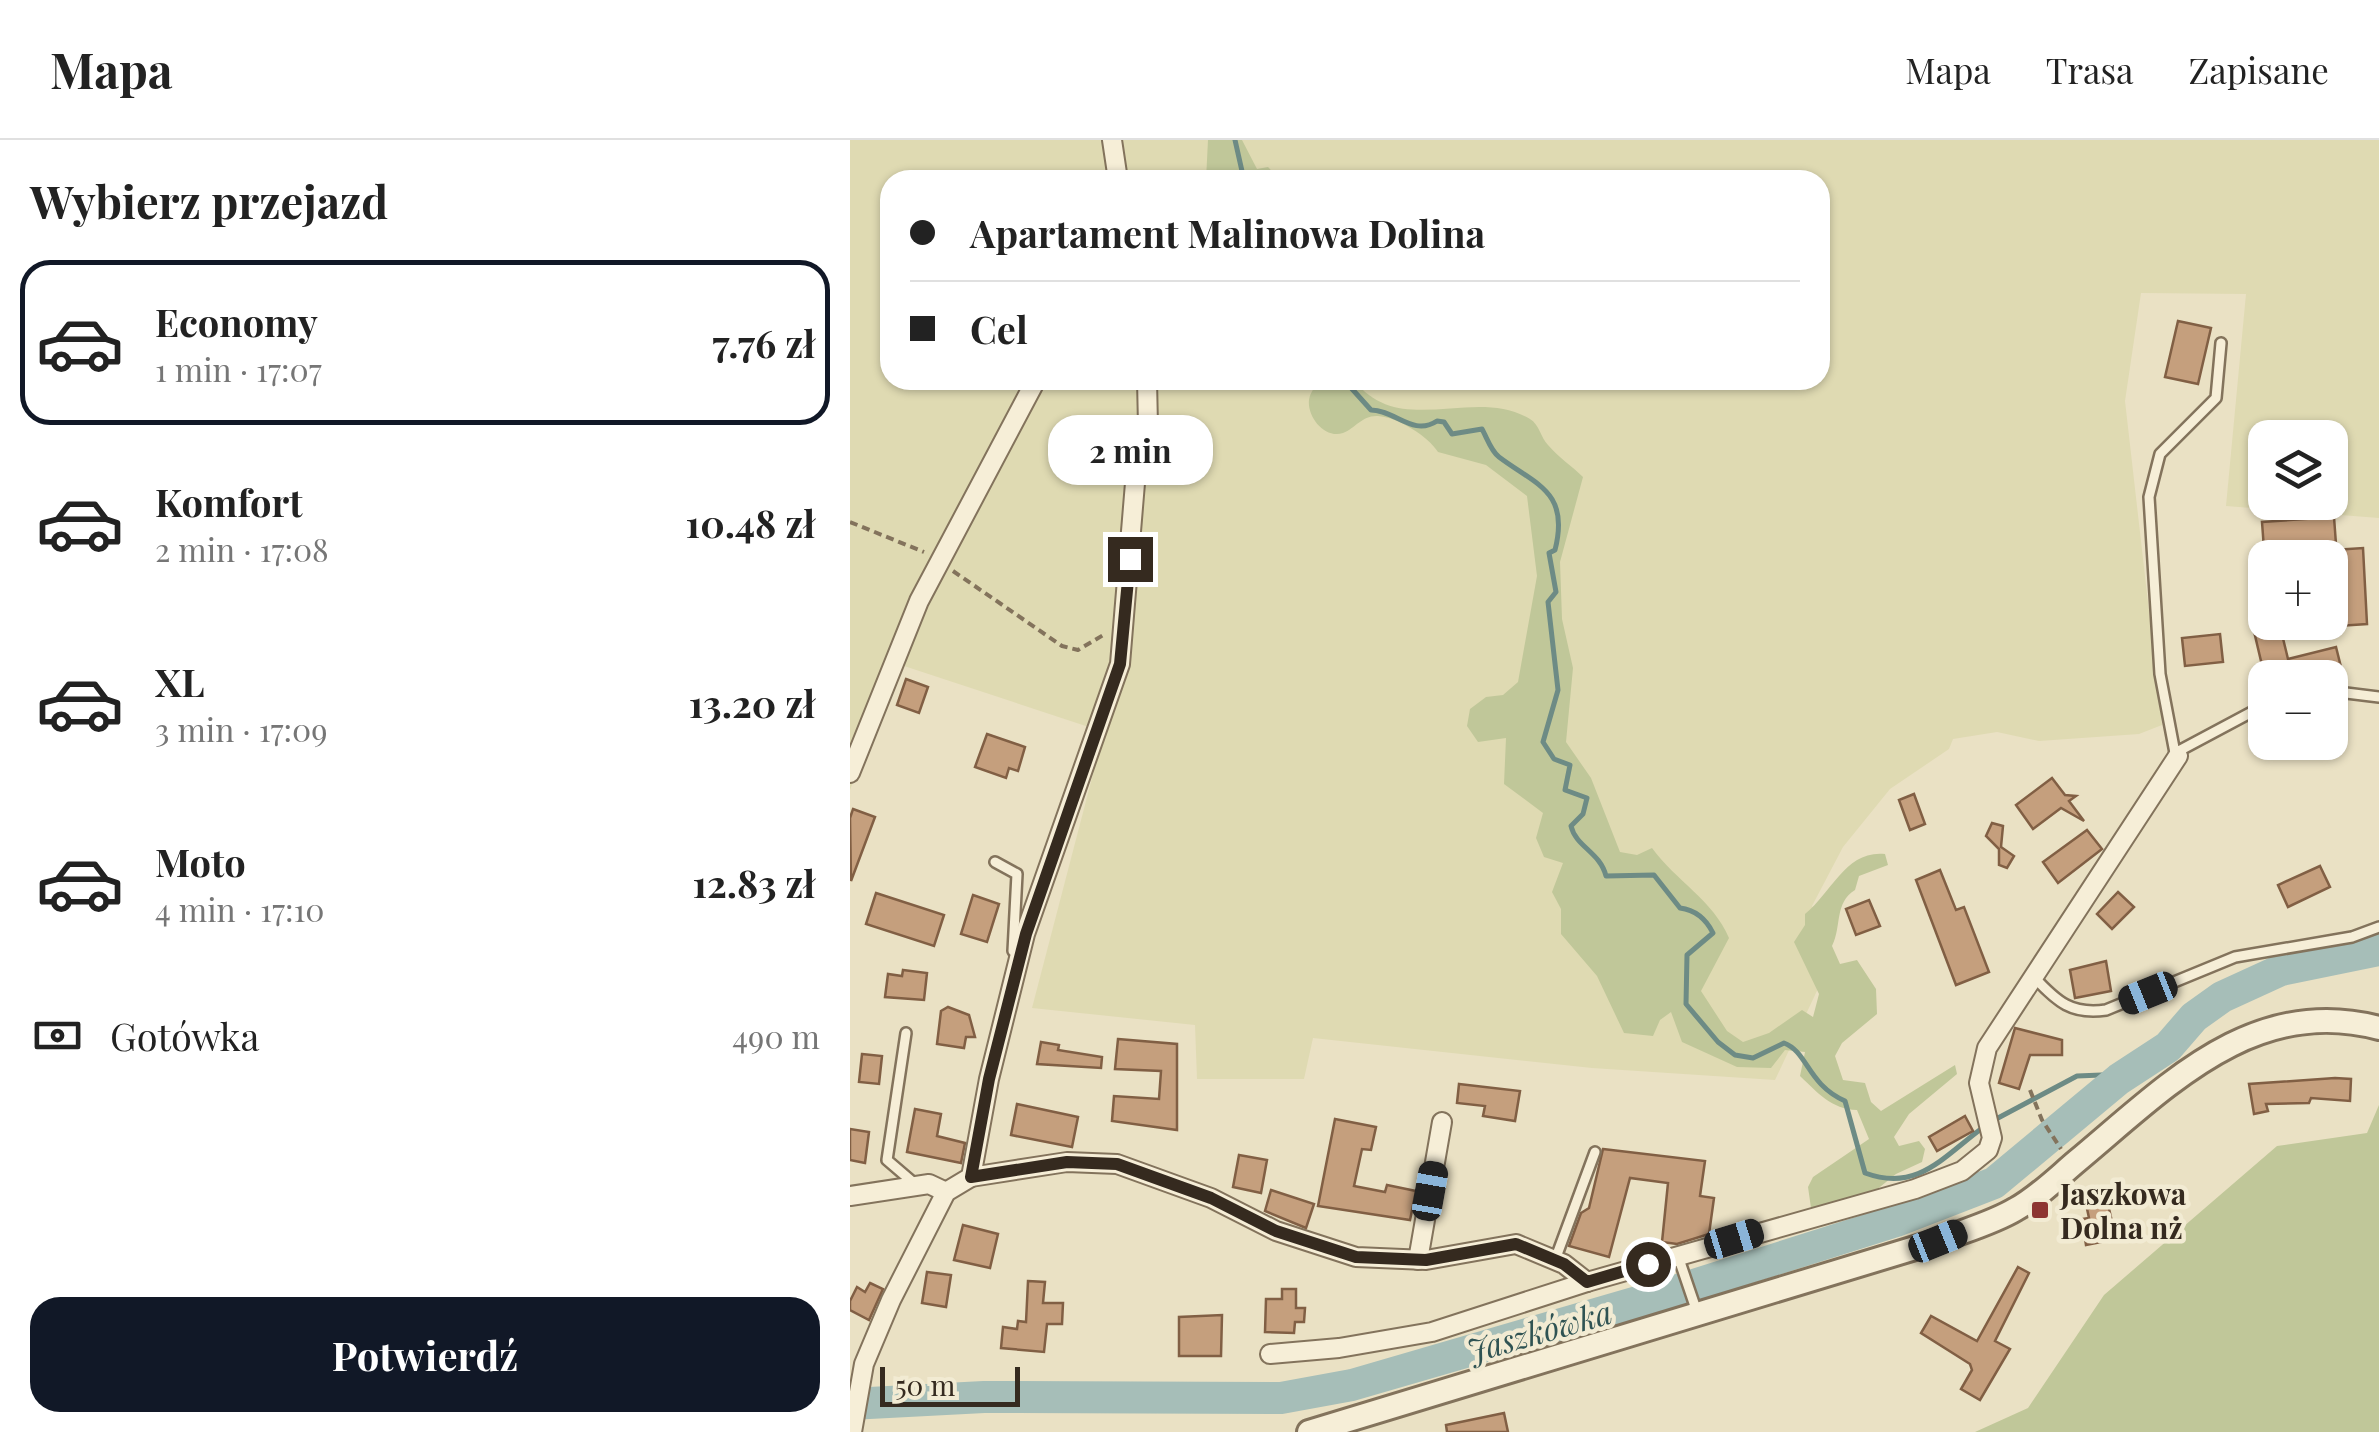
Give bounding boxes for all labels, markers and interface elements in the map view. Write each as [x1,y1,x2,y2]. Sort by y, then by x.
text: Mapa [50,37,173,101]
text: Mapa [1905,46,1991,93]
text: Trasa [2046,46,2134,93]
text: Zapisane [2189,46,2329,93]
text: Wybierz przejazd [30,170,388,230]
text: Apartament Malinowa Dolina [970,207,1485,258]
text: Economy [155,296,318,347]
icon: car [35,298,125,388]
text: Cel [970,303,1028,354]
text: 7.76 zł [712,317,815,368]
text: 1 min · 17:07 [155,347,322,390]
callout: 2 min [1048,414,1212,484]
map controls [2248,420,2348,760]
button: layers [2248,420,2348,520]
text: 2 min [1089,428,1172,471]
text: Komfort [155,476,303,527]
icon: car [35,478,125,568]
text: 10.48 zł [686,497,815,548]
text: 2 min · 17:08 [155,527,329,570]
route end [1108,537,1153,582]
button: + [2248,540,2348,640]
text: XL [155,656,204,707]
icon: car [35,658,125,748]
button: − [2248,660,2348,760]
text: 13.20 zł [689,677,815,728]
text: 3 min · 17:09 [155,707,328,750]
text: Moto [155,836,246,887]
icon: car [35,838,125,928]
text: 12.83 zł [692,857,815,908]
text: 4 min · 17:10 [155,887,324,930]
car [2115,968,2181,1018]
icon: cash [30,1008,85,1063]
text: Gotówka [110,1010,259,1061]
text: 490 m [732,1014,820,1057]
car [1410,1159,1450,1223]
place label: Jaszkowa Dolna nż [2059,1173,2187,1247]
marker: Jaszkowa Dolna nż [2029,1199,2051,1221]
car [1701,1216,1767,1262]
car [1905,1216,1971,1266]
route start [1626,1242,1671,1287]
water label: Jaszkówka [1461,1289,1617,1371]
button: Potwierdź [30,1297,820,1412]
scale bar [880,1362,1020,1406]
text: 50 m [895,1366,955,1403]

